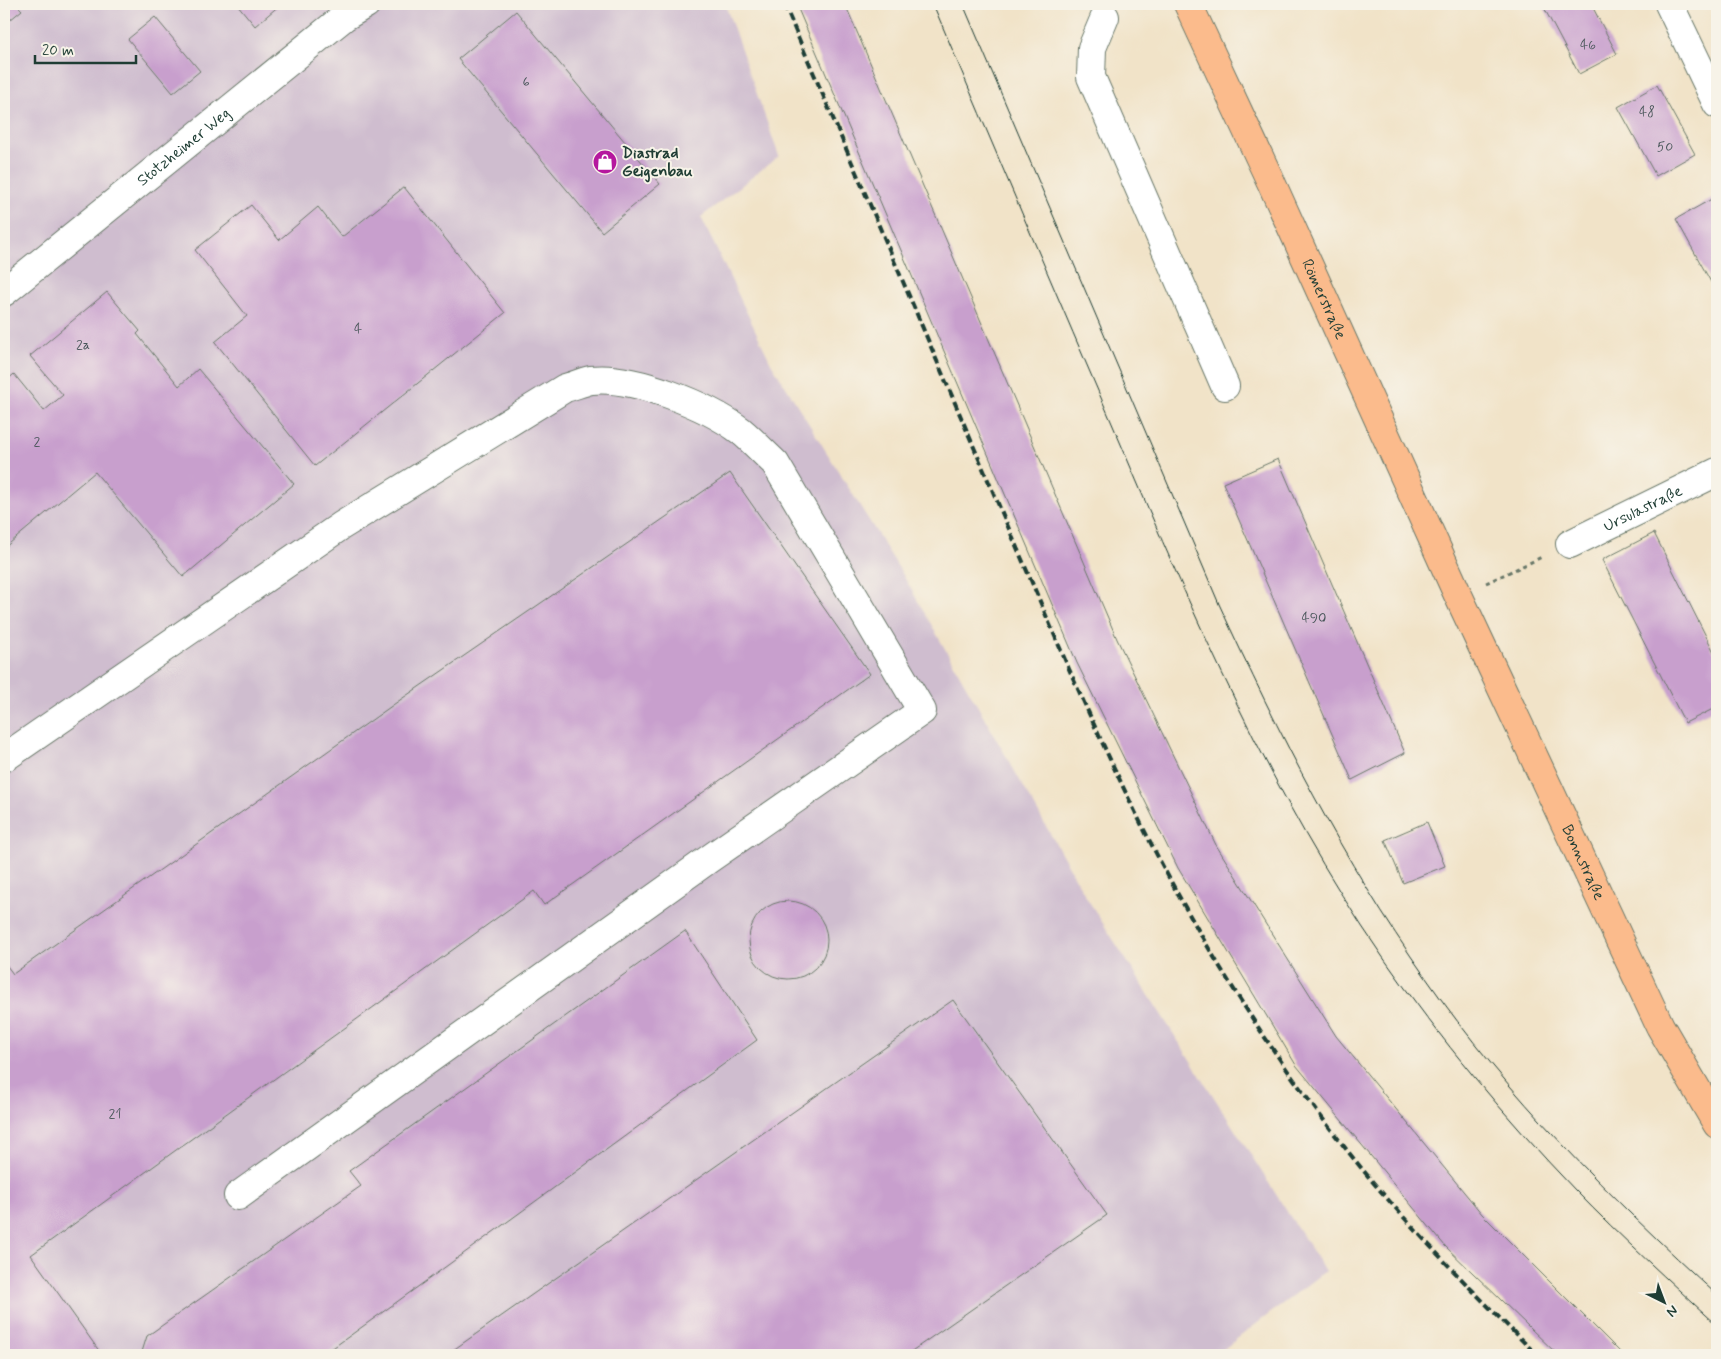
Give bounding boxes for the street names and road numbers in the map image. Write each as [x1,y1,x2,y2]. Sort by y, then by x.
street label: Stotzheimer Weg [133,103,235,191]
street label: Römerstraße [1297,256,1351,343]
street label: Ursulastraße [1600,480,1686,537]
street label: Bonnstraße [1557,821,1610,903]

